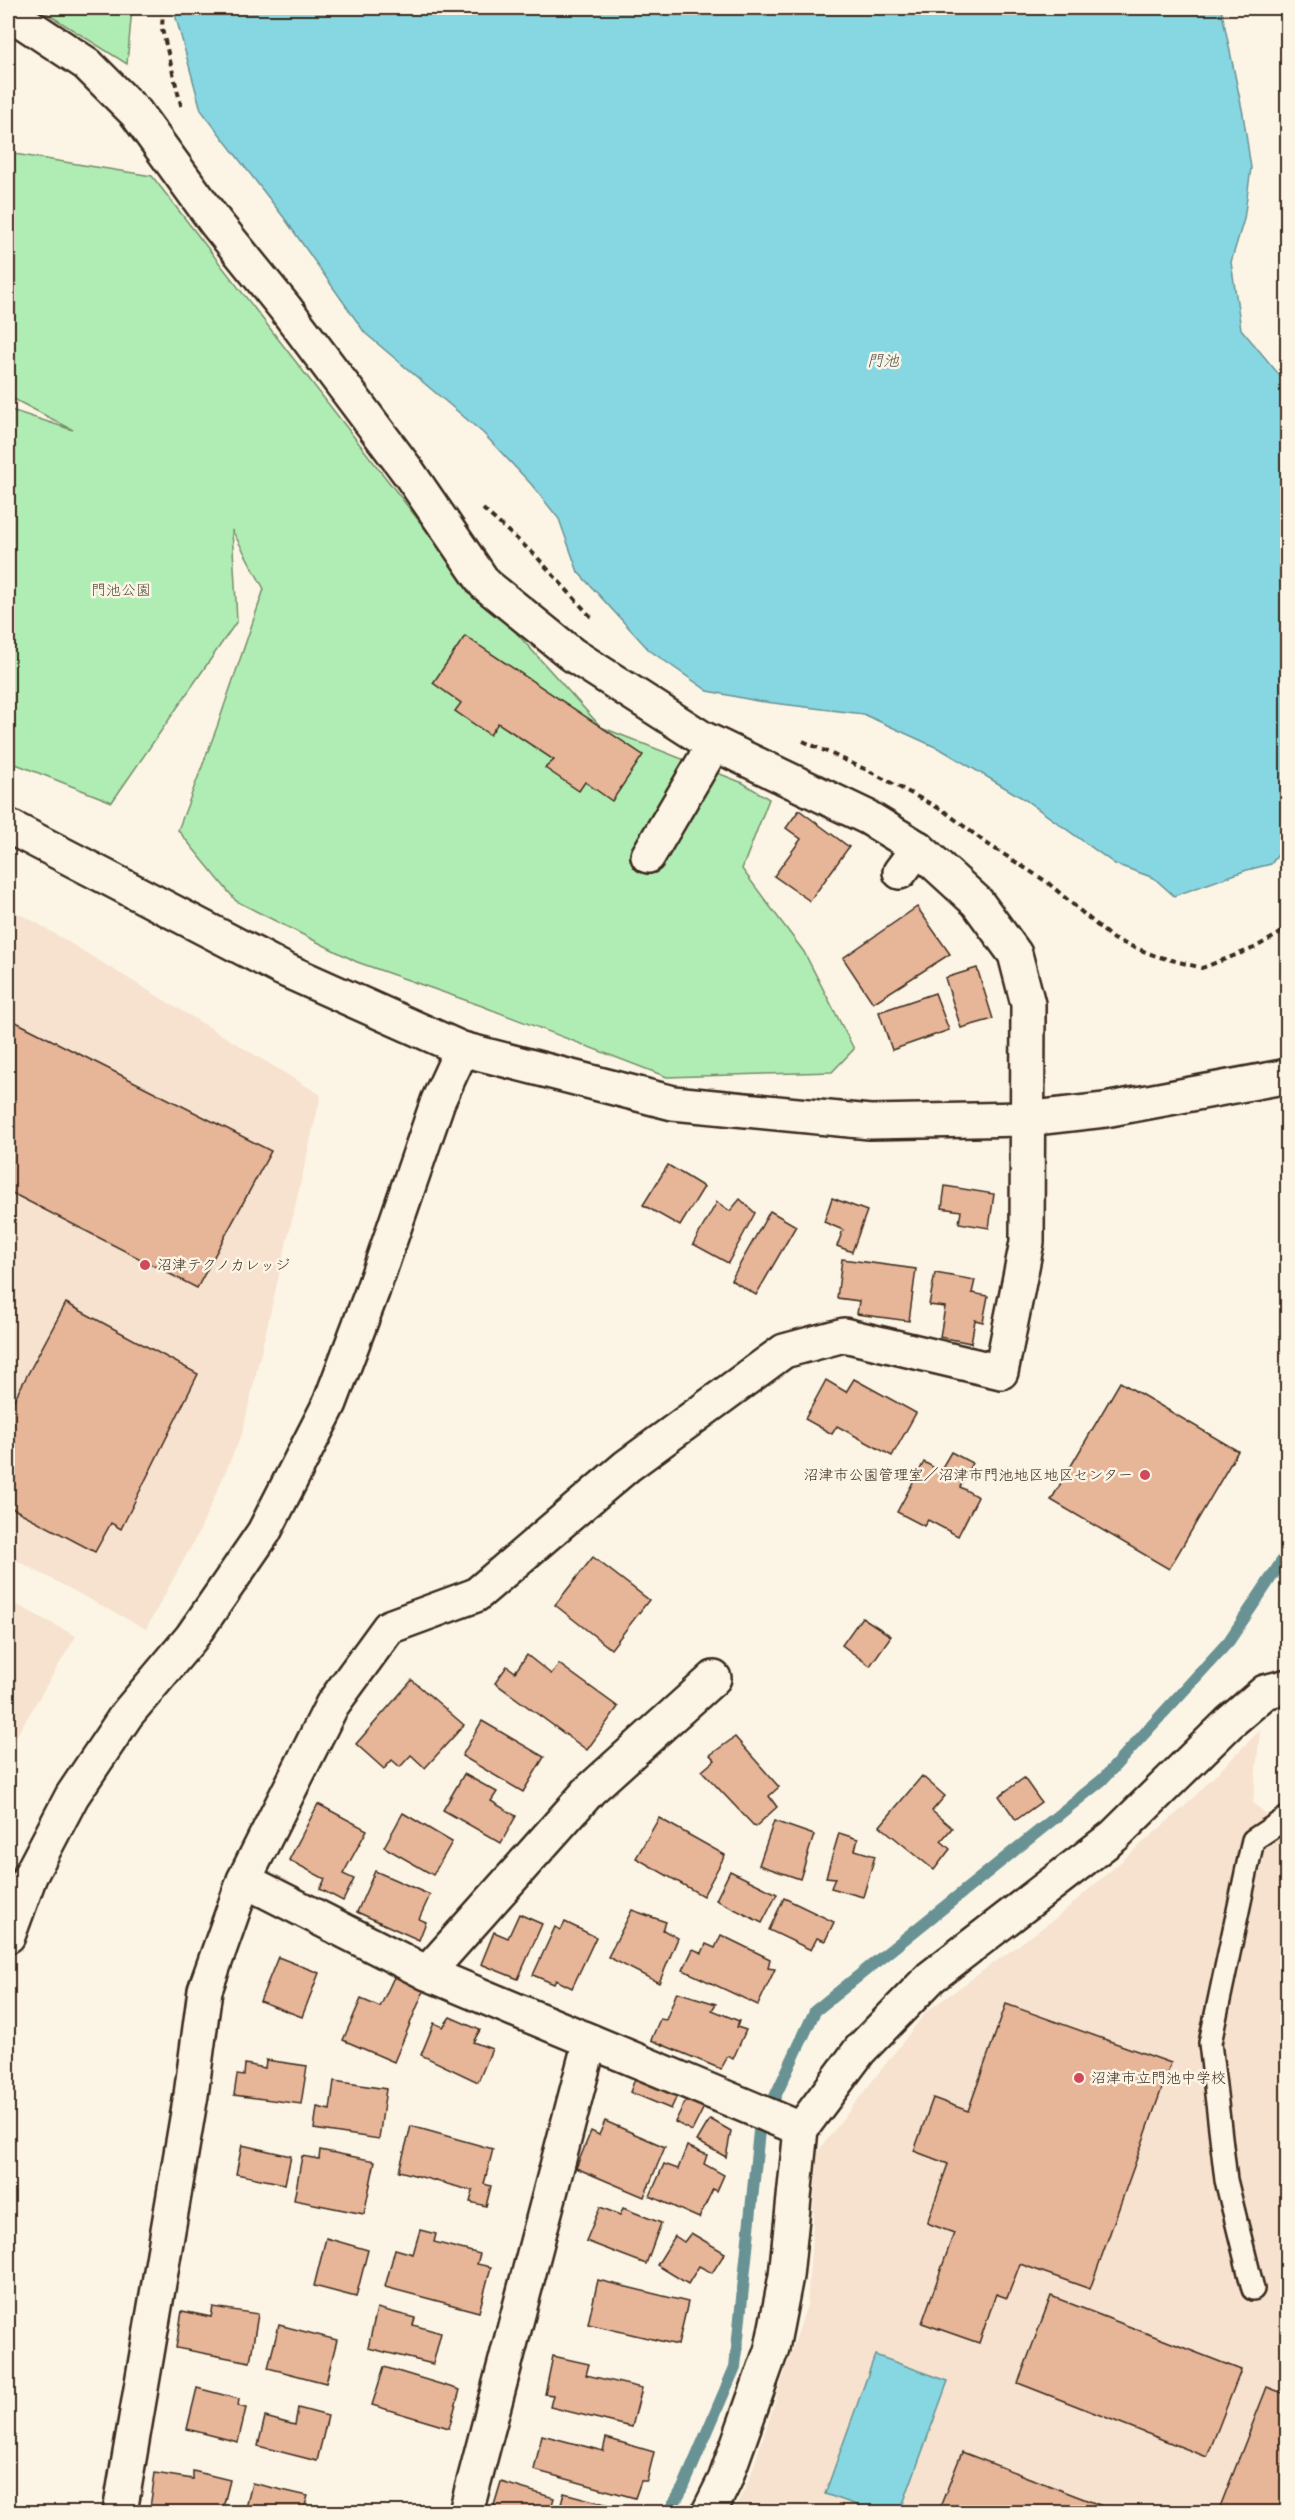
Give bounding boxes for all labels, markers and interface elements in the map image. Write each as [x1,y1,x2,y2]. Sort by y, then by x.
water label: 門池 [867,351,900,371]
park label: 門池公園 [91,581,151,600]
place label: 沼津テクノカレッジ [157,1256,290,1275]
marker: 沼津テクノカレッジ [138,1258,152,1272]
place label: 沼津市公園管理室／沼津市門池地区地区センター [804,1466,1133,1485]
marker: 沼津市公園管理室／沼津市門池地区地区センター [1138,1468,1152,1482]
place label: 沼津市立門池中学校 [1091,2069,1226,2088]
marker: 沼津市立門池中学校 [1072,2071,1086,2085]

